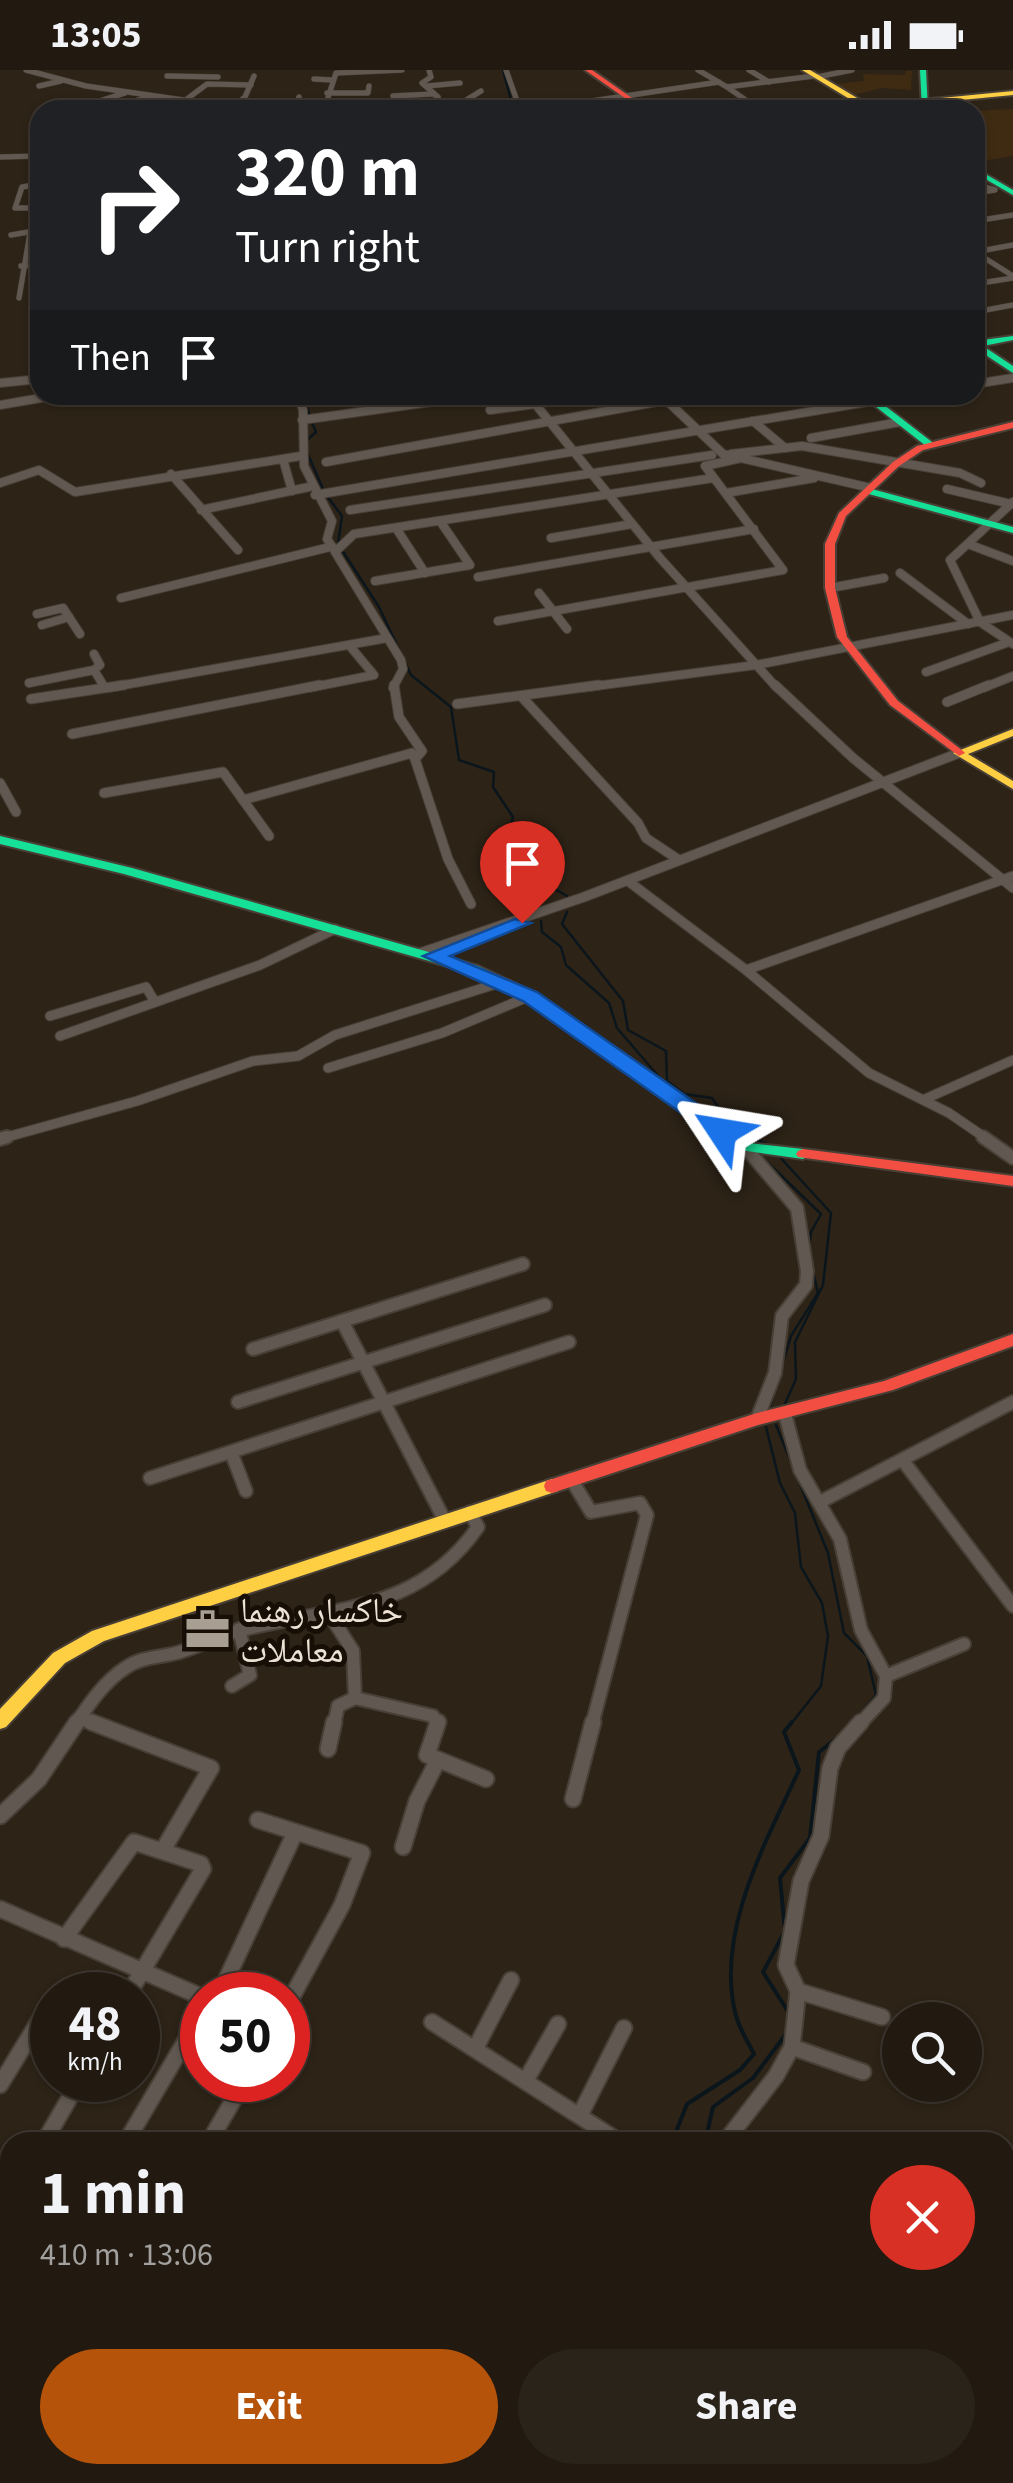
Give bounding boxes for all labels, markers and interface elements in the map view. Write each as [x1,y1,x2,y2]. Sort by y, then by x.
text: 13:05 [50,8,142,62]
text: 320 m [235,123,420,223]
icon: right [70,140,200,270]
text: Turn right [235,216,420,280]
icon: arrive [171,330,226,385]
text: Then [70,331,151,385]
pin [480,821,565,924]
icon: arrive [495,836,550,891]
position arrow [670,1080,774,1184]
place label: خاکسار رهنما معاملات [240,1586,403,1676]
office icon: خاکسار رهنما معاملات [183,1606,231,1654]
speed limit sign: 50 [180,1972,310,2102]
text: 48 [69,1989,121,2060]
map controls [882,2002,982,2102]
button: search [882,2002,982,2102]
text: km/h [67,2044,123,2080]
text: 1 min [40,2152,186,2237]
button: close [870,2165,975,2270]
text: 410 m · 13:06 [40,2232,213,2278]
button: Exit [40,2349,498,2464]
button: Share [518,2349,975,2464]

